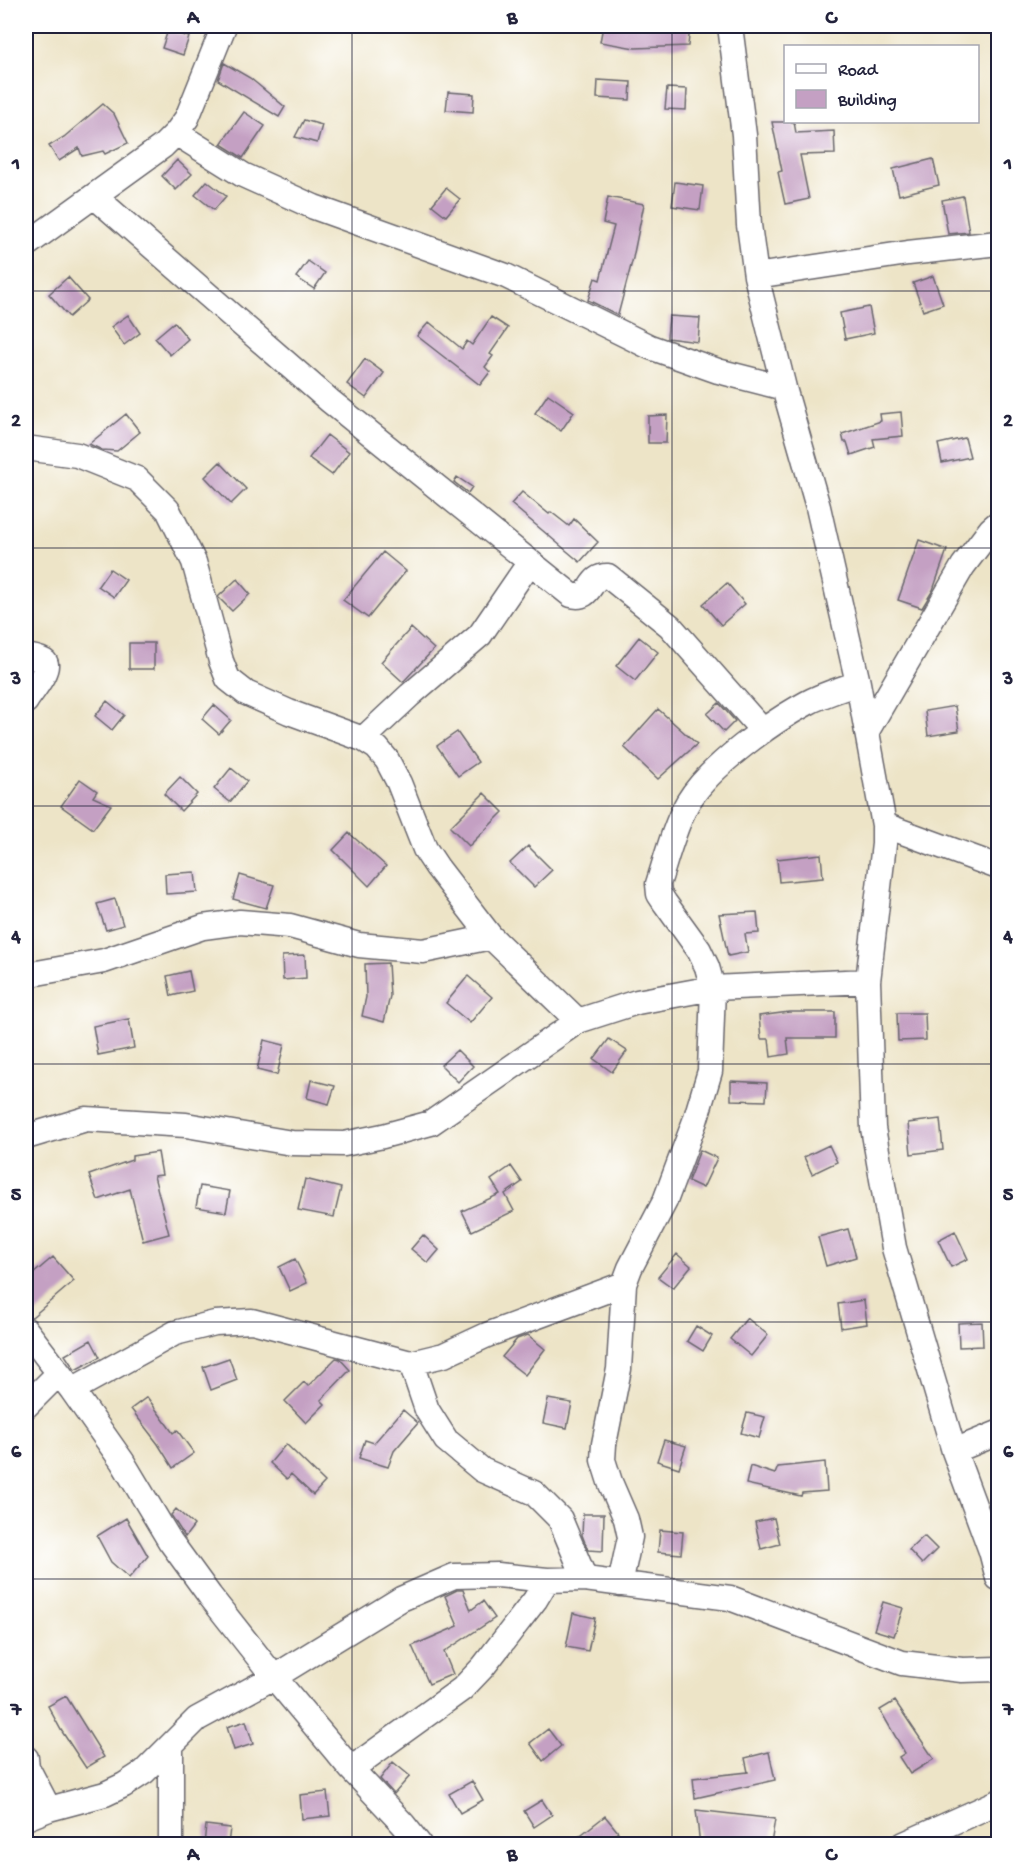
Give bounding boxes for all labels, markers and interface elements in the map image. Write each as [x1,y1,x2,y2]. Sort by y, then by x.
text: A [186,8,201,31]
text: B [506,8,518,31]
text: C [825,8,839,31]
legend [784,45,979,123]
text: Road [838,61,879,82]
text: Building [837,91,897,112]
text: 1 [11,154,20,177]
text: 1 [1003,154,1012,177]
text: 2 [11,411,21,434]
text: 2 [1003,411,1013,434]
text: 3 [10,669,21,692]
text: 3 [1002,669,1013,692]
text: 4 [10,927,21,950]
text: 4 [1002,927,1013,950]
text: 5 [11,1185,22,1208]
text: 5 [1003,1185,1014,1208]
text: 6 [11,1442,22,1465]
text: 6 [1003,1442,1014,1465]
text: 7 [10,1700,23,1723]
text: 7 [1002,1700,1015,1723]
text: A [186,1845,201,1868]
text: B [506,1845,518,1868]
text: C [825,1845,839,1868]

